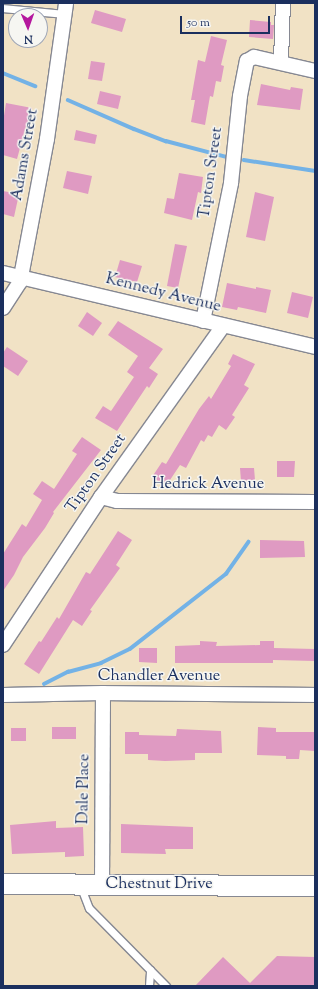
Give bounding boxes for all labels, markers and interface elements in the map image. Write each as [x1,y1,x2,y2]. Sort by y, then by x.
north arrow [8,8,48,48]
scale bar [182,8,272,34]
text: 50 m [187,14,210,32]
text: N [24,31,33,47]
street label: Adams Street [8,108,44,202]
street label: Tipton Street [196,126,228,220]
street label: Kennedy Avenue [103,270,223,318]
street label: Tipton Street [63,431,131,517]
street label: Hedrick Avenue [152,475,264,495]
street label: Chandler Avenue [98,667,220,687]
street label: Dale Place [75,754,95,824]
street label: Chestnut Drive [105,875,213,895]

